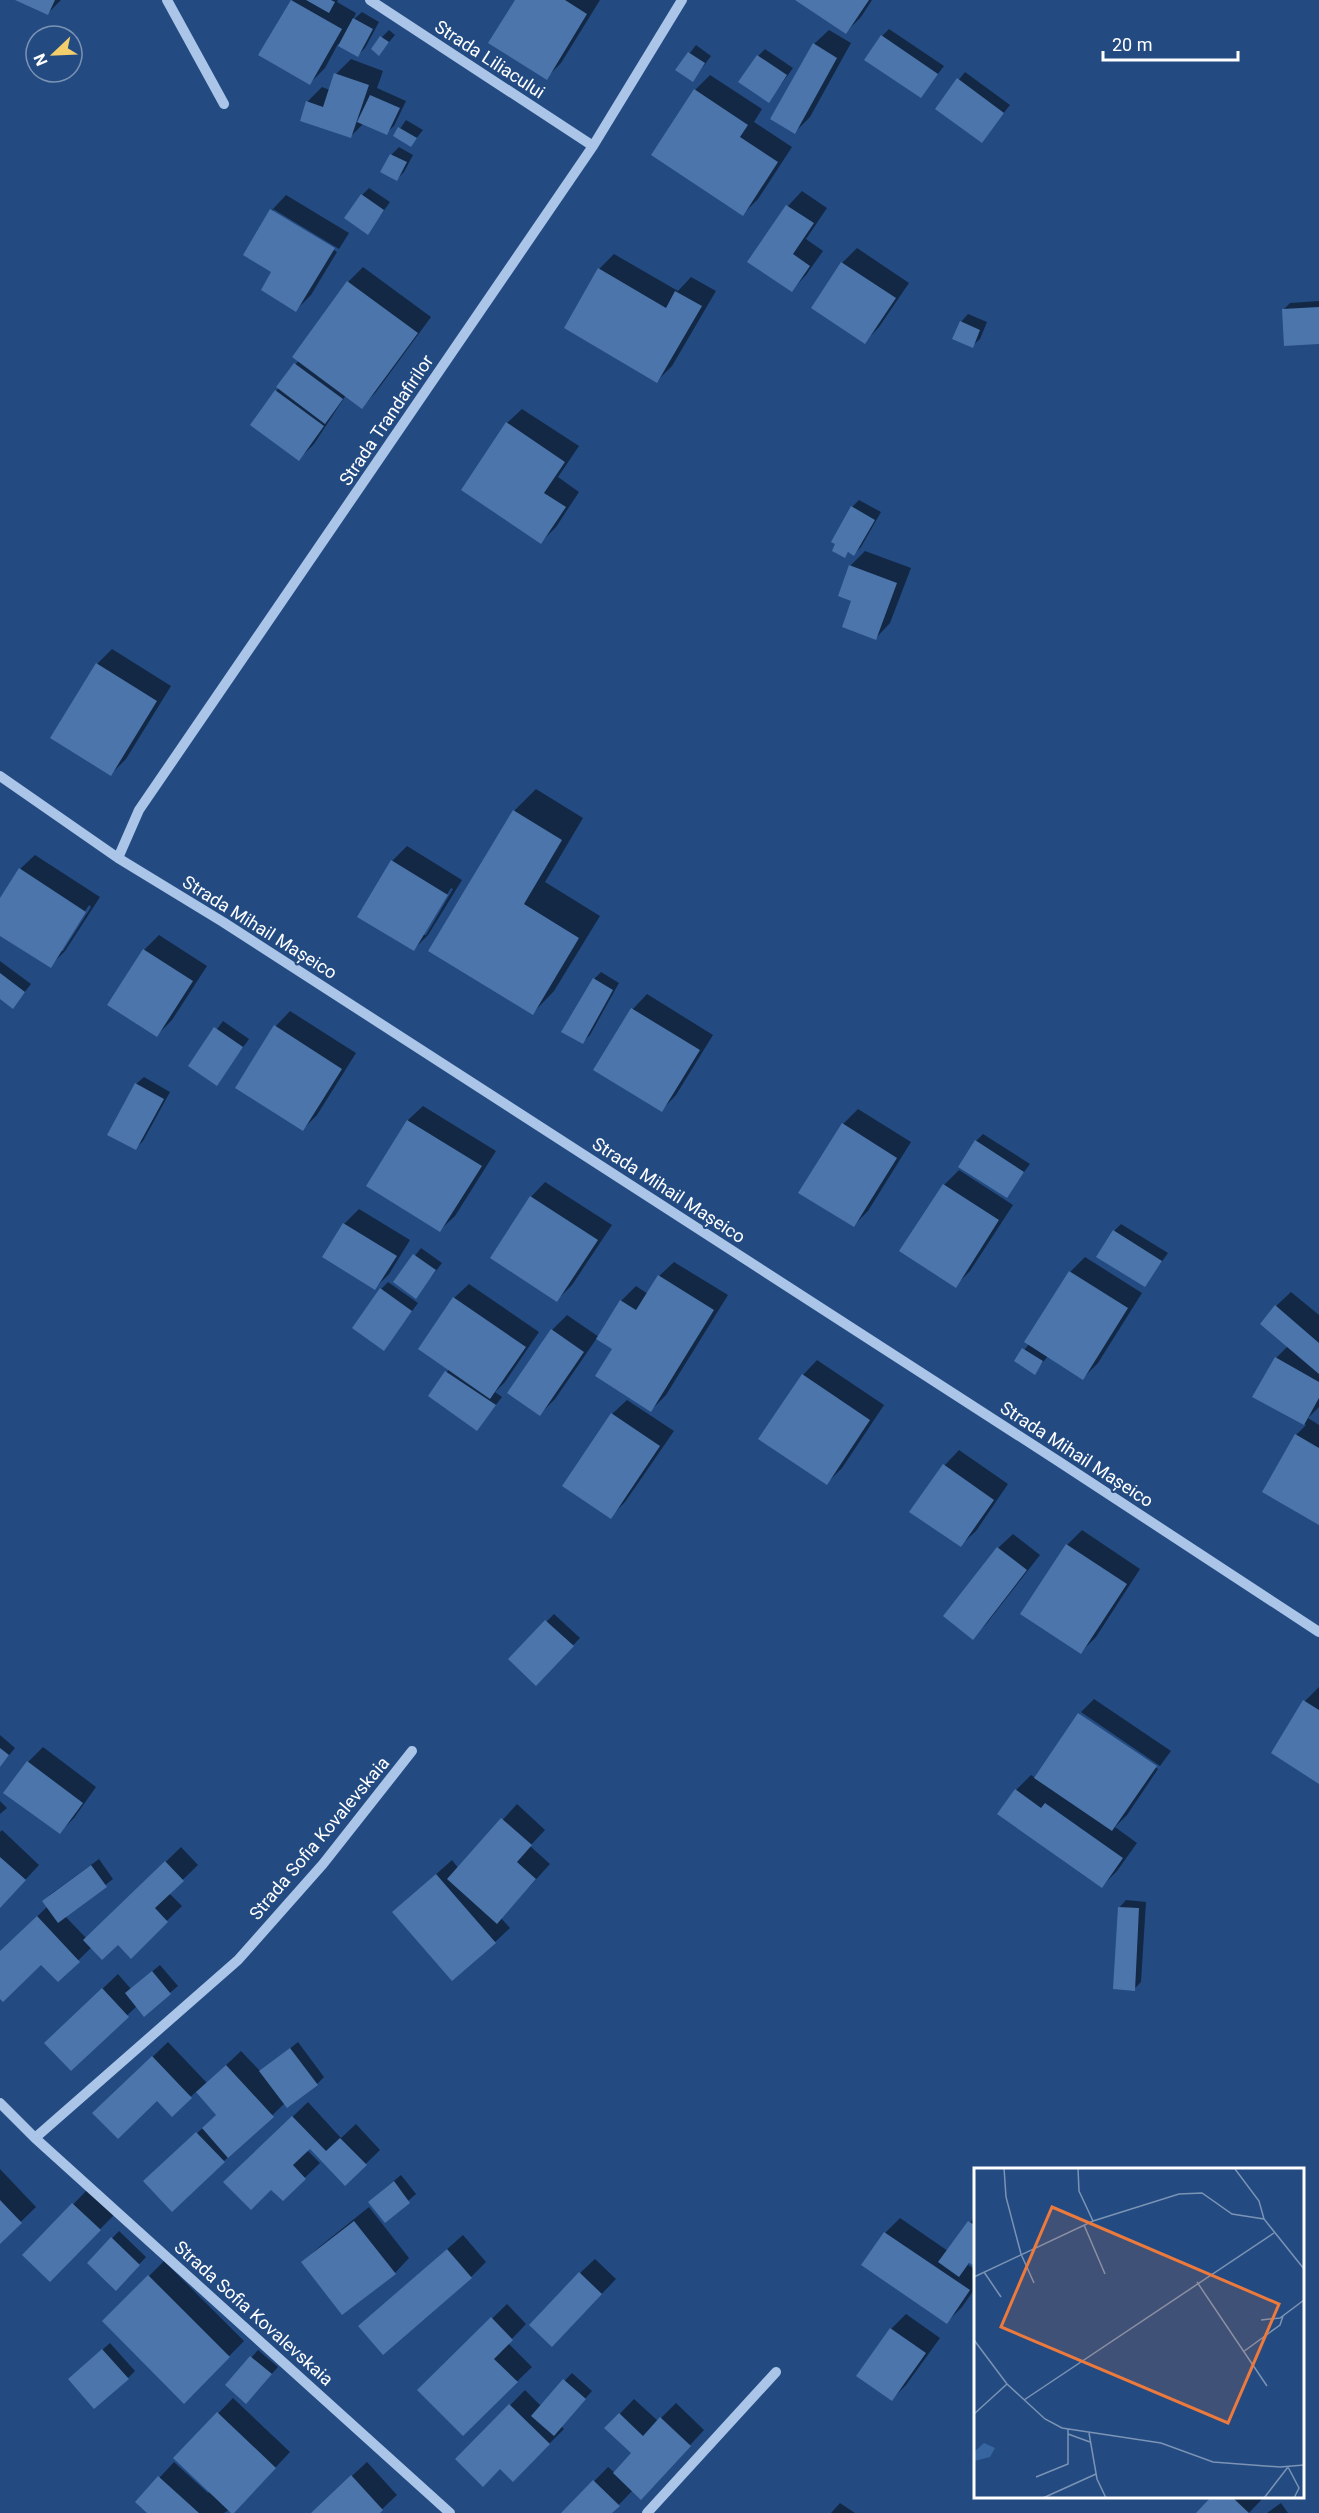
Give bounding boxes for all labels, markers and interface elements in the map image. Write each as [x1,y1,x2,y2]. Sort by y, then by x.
street label: Strada Liliacului [431,16,549,102]
north arrow [24,24,84,84]
scale bar [1103,24,1238,62]
text: 20 m [1112,34,1152,55]
text: N [30,51,52,69]
street label: Strada Trandafirilor [335,351,437,489]
street label: Strada Mihail Mașeico [178,871,341,984]
street label: Strada Mihail Mașeico [588,1133,749,1248]
street label: Strada Mihail Mașeico [996,1397,1157,1512]
street label: Strada Sofia Kovalevskaia [245,1752,393,1924]
inset map [974,2168,1304,2498]
street label: Strada Sofia Kovalevskaia [170,2236,338,2390]

